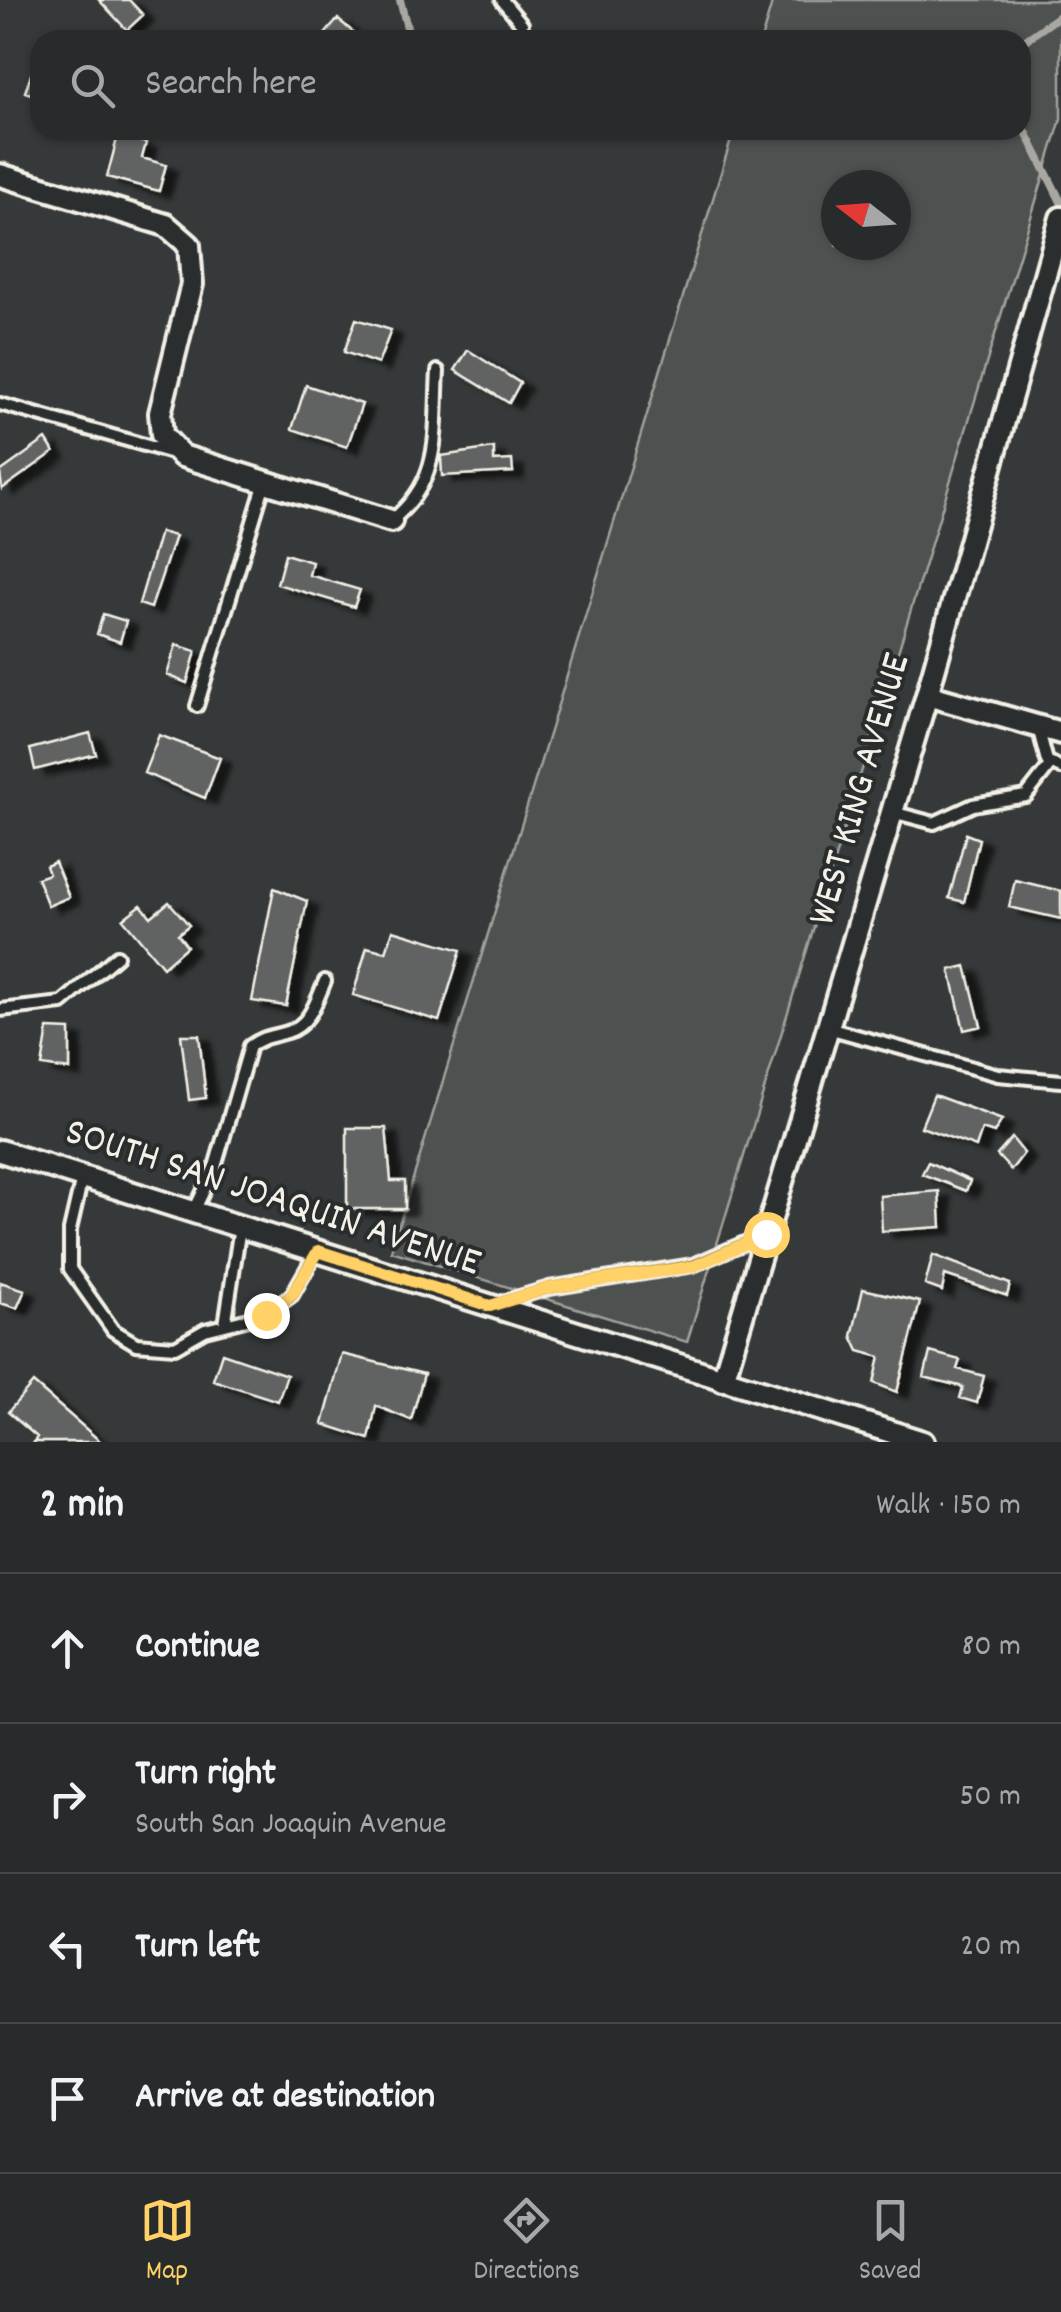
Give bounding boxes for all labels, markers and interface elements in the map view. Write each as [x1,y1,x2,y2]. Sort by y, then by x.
search box [30,30,1031,140]
icon: search [65,58,120,113]
text: Search here [145,58,317,113]
north arrow [821,170,911,260]
street label: WEST KING AVENUE [796,647,928,933]
street label: SOUTH SAN JOAQUIN AVENUE [57,1106,487,1294]
route start [744,1212,790,1258]
route end [244,1293,290,1339]
text: 2 min [40,1477,124,1537]
text: Walk · 150 m [876,1484,1021,1530]
icon: ahead [40,1621,95,1676]
text: Continue [135,1621,260,1676]
text: 80 m [961,1625,1021,1671]
text: Turn right [135,1748,276,1803]
icon: right [40,1771,95,1826]
text: 50 m [959,1775,1021,1821]
text: South San Joaquin Avenue [135,1803,447,1849]
icon: left [40,1921,95,1976]
text: Turn left [135,1921,260,1976]
text: 20 m [960,1925,1021,1971]
icon: arrive [40,2071,95,2126]
text: Arrive at destination [135,2071,435,2126]
tab: Map [140,2193,195,2293]
tab: Directions [474,2193,580,2293]
tab: Saved [859,2193,921,2293]

